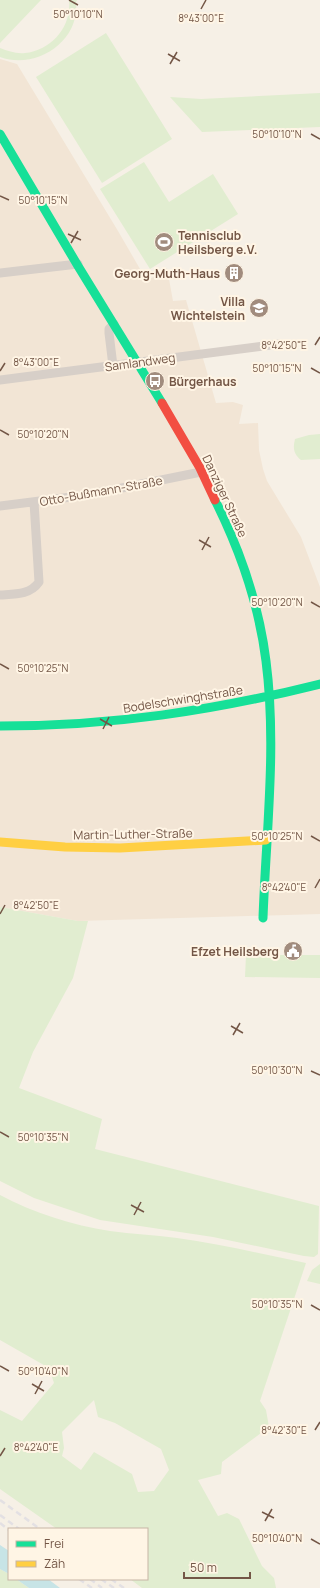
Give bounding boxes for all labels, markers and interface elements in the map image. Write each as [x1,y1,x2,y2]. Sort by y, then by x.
text: 50°10'10"N [53,7,103,21]
text: 8°43'00"E [178,11,224,25]
text: 50°10'10"N [252,127,302,141]
text: 50°10'15"N [19,193,68,207]
place label: Tennisclub Heilsberg e.V. [178,227,257,258]
sports icon: Tennisclub Heilsberg e.V. [153,231,175,253]
building icon: Georg-Muth-Haus [223,262,245,284]
place label: Georg-Muth-Haus [115,265,220,282]
place label: Villa Wichtelstein [171,293,245,324]
school or university icon: Villa Wichtelstein [248,297,270,319]
text: 8°42'50"E [261,338,307,352]
street label: Samlandweg [104,349,176,375]
text: 8°43'00"E [13,355,59,369]
text: 50°10'15"N [253,361,302,375]
bus stop icon: Bürgerhaus [144,370,166,392]
place label: Bürgerhaus [169,373,237,390]
text: 50°10'20"N [17,427,69,441]
street label: Danziger Straße [198,452,252,540]
street label: Otto-Bußmann-Straße [38,472,164,510]
text: 50°10'20"N [251,595,303,609]
text: 50°10'25"N [18,661,69,675]
street label: Bodelschwinghstraße [122,681,244,717]
street label: Martin-Luther-Straße [73,824,193,844]
text: 50°10'25"N [252,829,303,843]
text: 8°42'40"E [262,880,307,894]
text: 8°42'50"E [13,898,59,912]
public building icon: Efzet Heilsberg [282,940,304,962]
place label: Efzet Heilsberg [191,943,279,960]
text: 50°10'30"N [252,1063,303,1077]
text: 50°10'35"N [18,1130,68,1144]
text: 50°10'35"N [252,1297,302,1311]
text: 50°10'40"N [18,1364,68,1378]
text: 8°42'30"E [261,1423,307,1437]
text: 8°42'40"E [14,1440,59,1454]
legend [8,1528,148,1580]
text: 50°10'40"N [252,1531,302,1545]
text: Frei [44,1535,64,1552]
scale bar [184,1554,250,1580]
text: Zäh [44,1555,65,1572]
text: 50 m [190,1559,217,1576]

